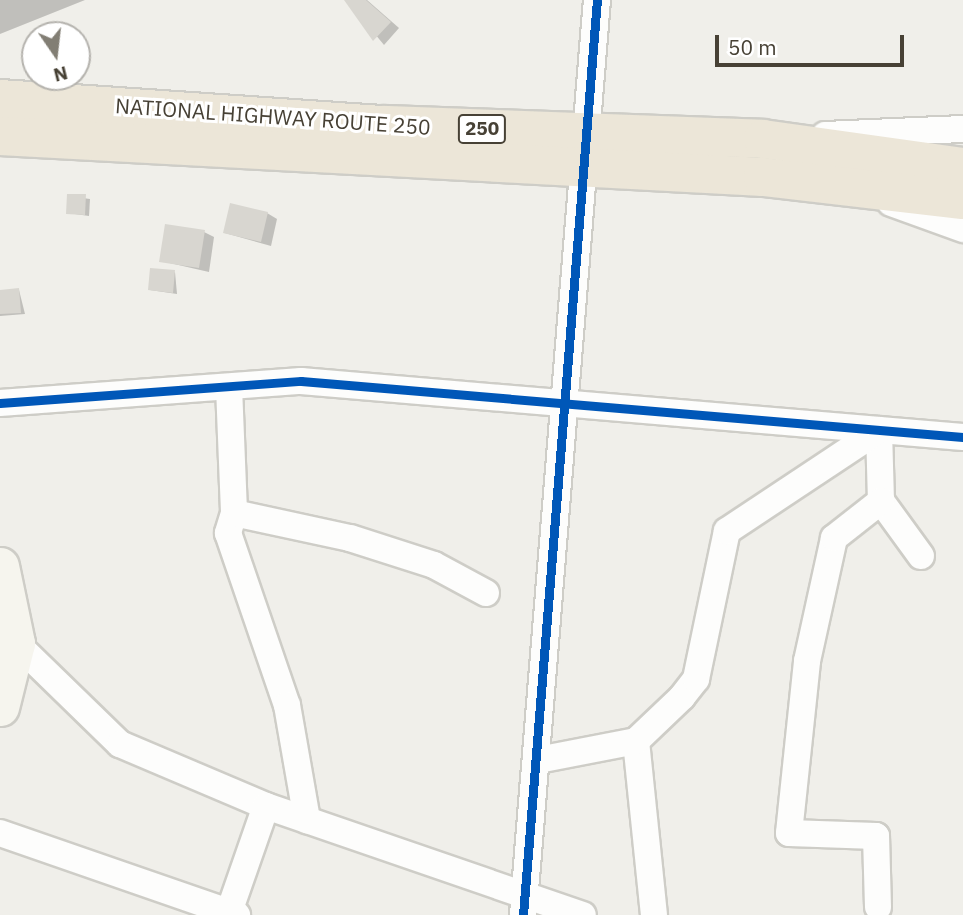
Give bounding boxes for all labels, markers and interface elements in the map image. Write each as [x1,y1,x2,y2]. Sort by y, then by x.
north arrow [21,21,91,91]
scale bar [718,21,907,65]
text: 50 m [728,33,777,61]
text: N [51,61,70,88]
street label: NATIONAL HIGHWAY ROUTE 250 [114,92,432,140]
road number: 250 [458,113,506,144]

